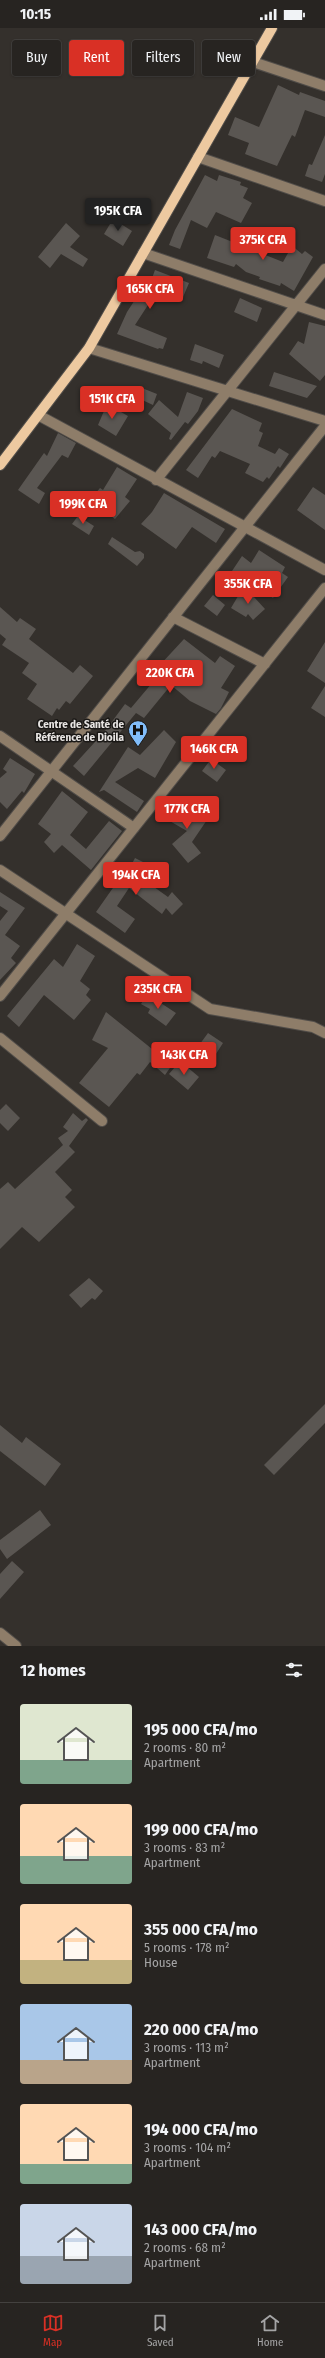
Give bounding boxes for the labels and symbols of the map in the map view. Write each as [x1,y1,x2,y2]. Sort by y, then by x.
pin: 195K CFA [77,198,159,232]
pin: 375K CFA [222,227,304,261]
pin: 165K CFA [109,276,191,310]
pin: 151K CFA [71,386,153,420]
pin: 199K CFA [42,491,124,525]
pin: 355K CFA [207,571,289,605]
pin: 220K CFA [129,660,211,694]
place label: Centre de Santé de Référence de Dioila [35,718,125,744]
hospital icon: Centre de Santé de Référence de Dioila [127,719,149,747]
pin: 146K CFA [173,736,255,770]
pin: 177K CFA [146,796,228,830]
pin: 194K CFA [95,862,177,896]
pin: 235K CFA [117,976,199,1010]
pin: 143K CFA [143,1042,225,1076]

